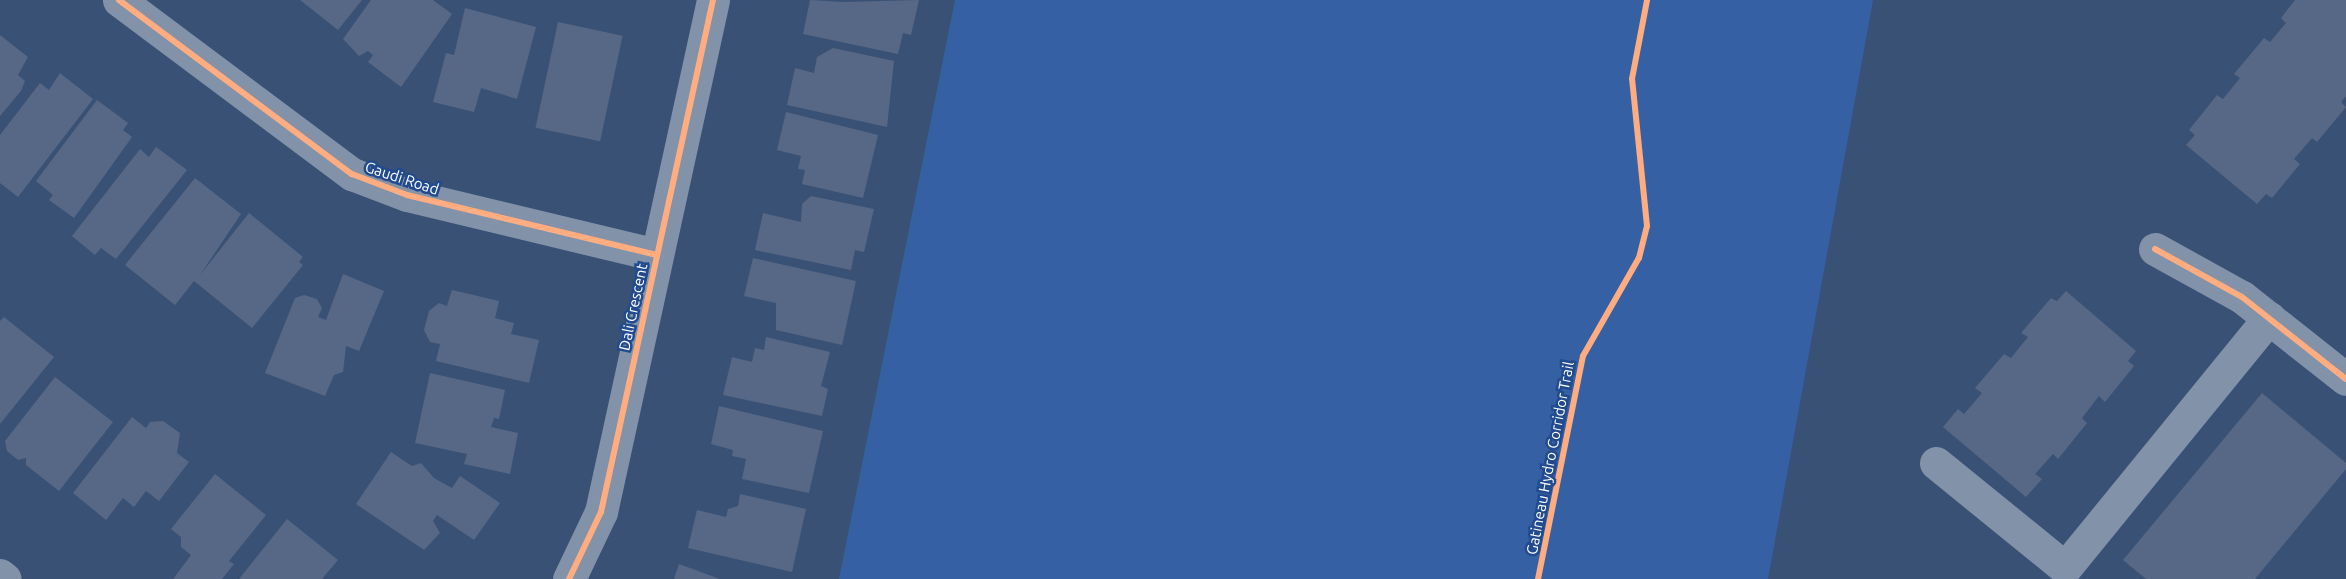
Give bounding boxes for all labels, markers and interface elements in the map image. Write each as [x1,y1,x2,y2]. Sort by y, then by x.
street label: Gaudi Road [363,158,441,198]
street label: Dali Crescent [615,262,651,352]
street label: Gatineau Hydro Corridor Trail [1522,360,1578,556]

